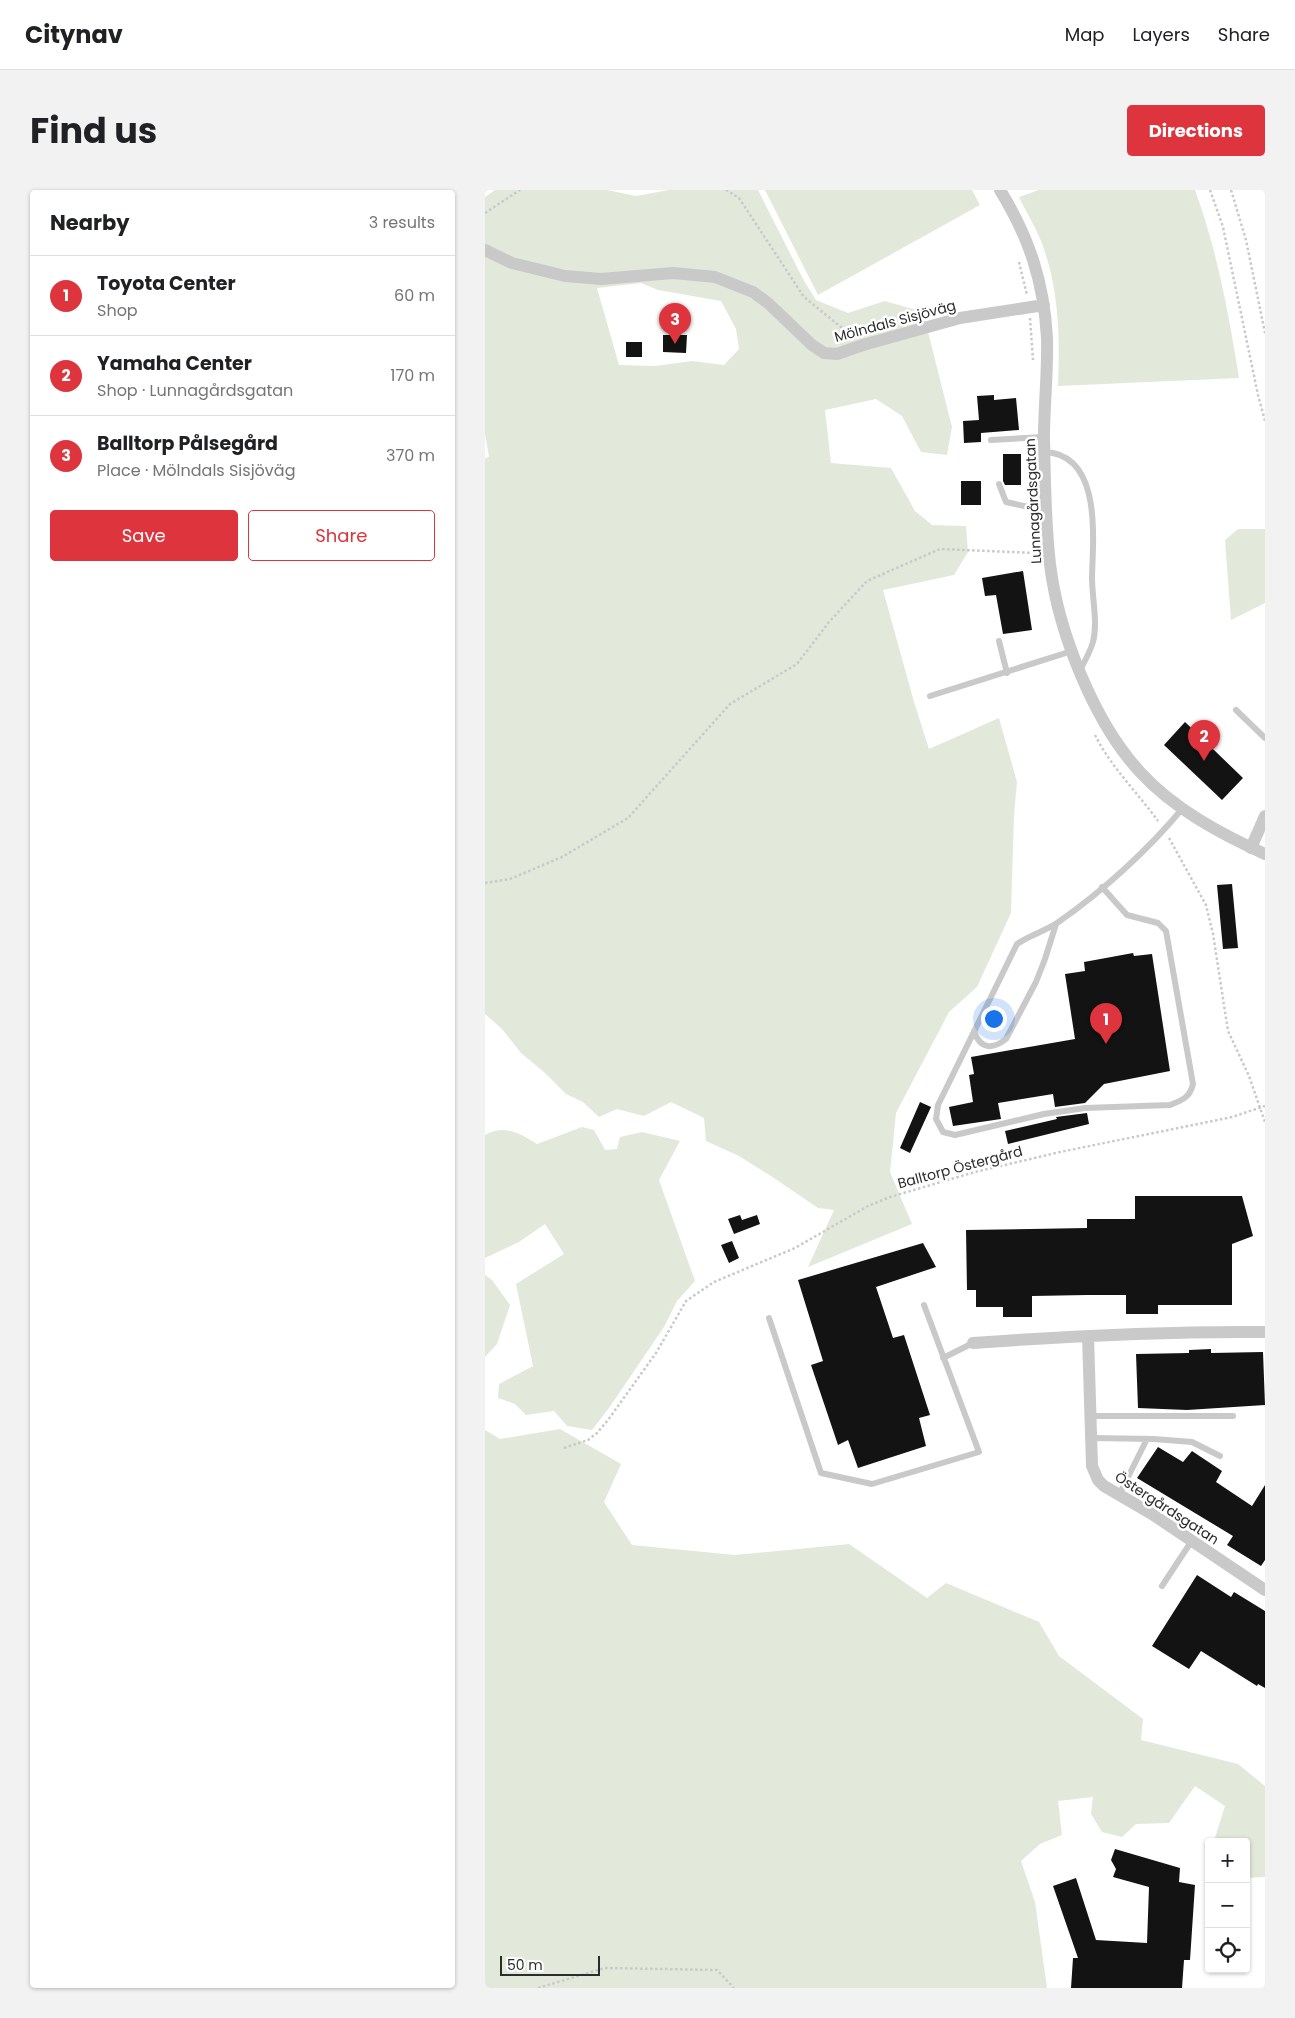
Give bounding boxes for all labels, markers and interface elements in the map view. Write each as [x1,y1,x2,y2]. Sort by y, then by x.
text: Citynav [25,18,123,51]
text: Map [1065,22,1105,47]
text: Layers [1133,22,1190,47]
text: Share [1218,22,1270,47]
button: Directions [1127,105,1265,156]
text: Find us [30,106,157,155]
text: Nearby [50,208,130,237]
text: 3 results [369,211,435,234]
text: Toyota Center [97,270,236,297]
text: 1 [63,284,69,307]
text: 60 m [394,284,435,307]
street label: Mölndals Sisjöväg [832,295,958,347]
text: Shop [97,299,138,322]
pin: 3 [659,303,691,344]
text: Yamaha Center [97,350,252,377]
text: 2 [61,364,71,387]
text: 170 m [390,364,435,387]
text: Shop · Lunnagårdsgatan [97,379,293,402]
text: Balltorp Pålsegård [97,430,278,457]
street label: Lunnagårdsgatan [1020,438,1046,564]
text: 3 [61,444,71,467]
text: 370 m [386,444,435,467]
text: Place · Mölndals Sisjöväg [97,459,295,482]
button: Save [50,510,238,561]
button: Share [248,510,435,561]
pin: 2 [1188,720,1220,761]
pin: 1 [1090,1003,1122,1044]
your location [981,1006,1007,1032]
street label: Balltorp Östergård [895,1141,1025,1193]
street label: Östergårdsgatan [1111,1467,1223,1549]
map controls [1205,1838,1250,1973]
button: + [1205,1838,1250,1883]
button: − [1205,1883,1250,1928]
button: locate [1205,1928,1250,1973]
scale bar [500,1953,600,1976]
text: 50 m [507,1955,543,1975]

